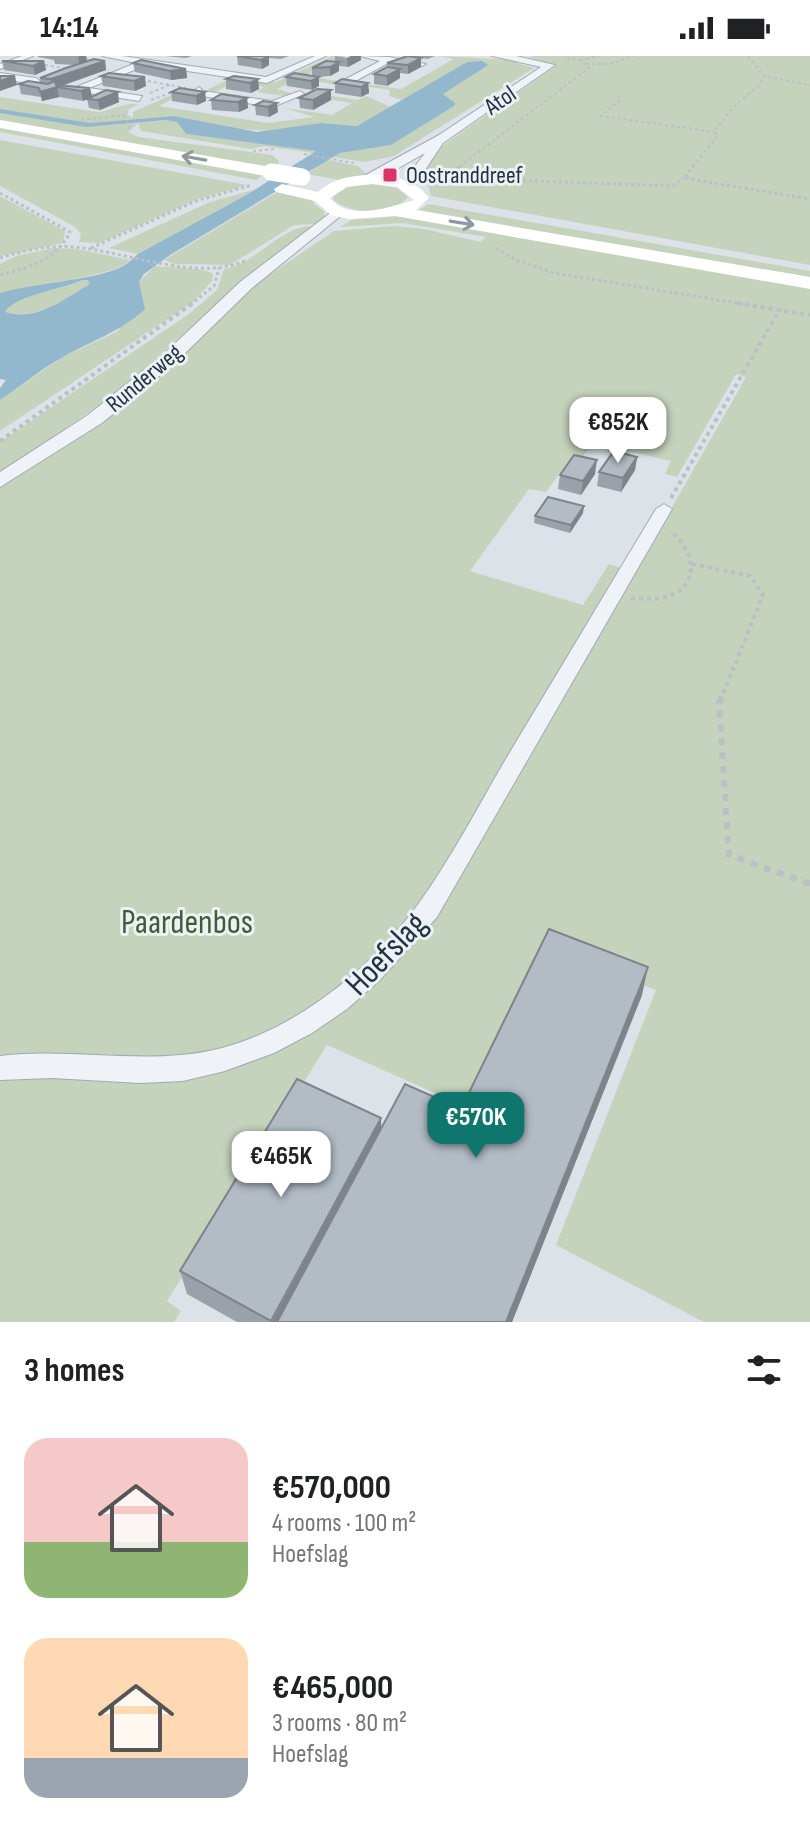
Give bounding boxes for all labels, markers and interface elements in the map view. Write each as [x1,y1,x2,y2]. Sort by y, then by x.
text: 14:14 [40,10,99,46]
street label: Atol [478,79,522,122]
one-way arrow [182,150,207,165]
place label: Oostranddreef [406,161,524,190]
marker: Oostranddreef [381,166,399,184]
one-way arrow [449,216,474,231]
street label: Runderweg [100,338,188,419]
pin: €852K [562,397,674,465]
text: €852K [587,407,649,438]
park label: Paardenbos [121,902,253,943]
street label: Hoefslag [337,904,436,1004]
pin: €570K [420,1092,532,1160]
text: €570K [445,1102,507,1133]
pin: €465K [225,1131,337,1199]
text: €465K [250,1141,312,1172]
icon: filters [742,1348,786,1392]
text: 3 homes [24,1350,125,1391]
text: €570,000 [272,1467,391,1508]
icon: home [88,1470,184,1566]
text: 4 rooms · 100 m² [272,1508,416,1539]
text: Hoefslag [272,1539,349,1570]
text: €465,000 [272,1667,393,1708]
icon: home [88,1670,184,1766]
text: 3 rooms · 80 m² [272,1708,407,1739]
text: Hoefslag [272,1739,349,1770]

